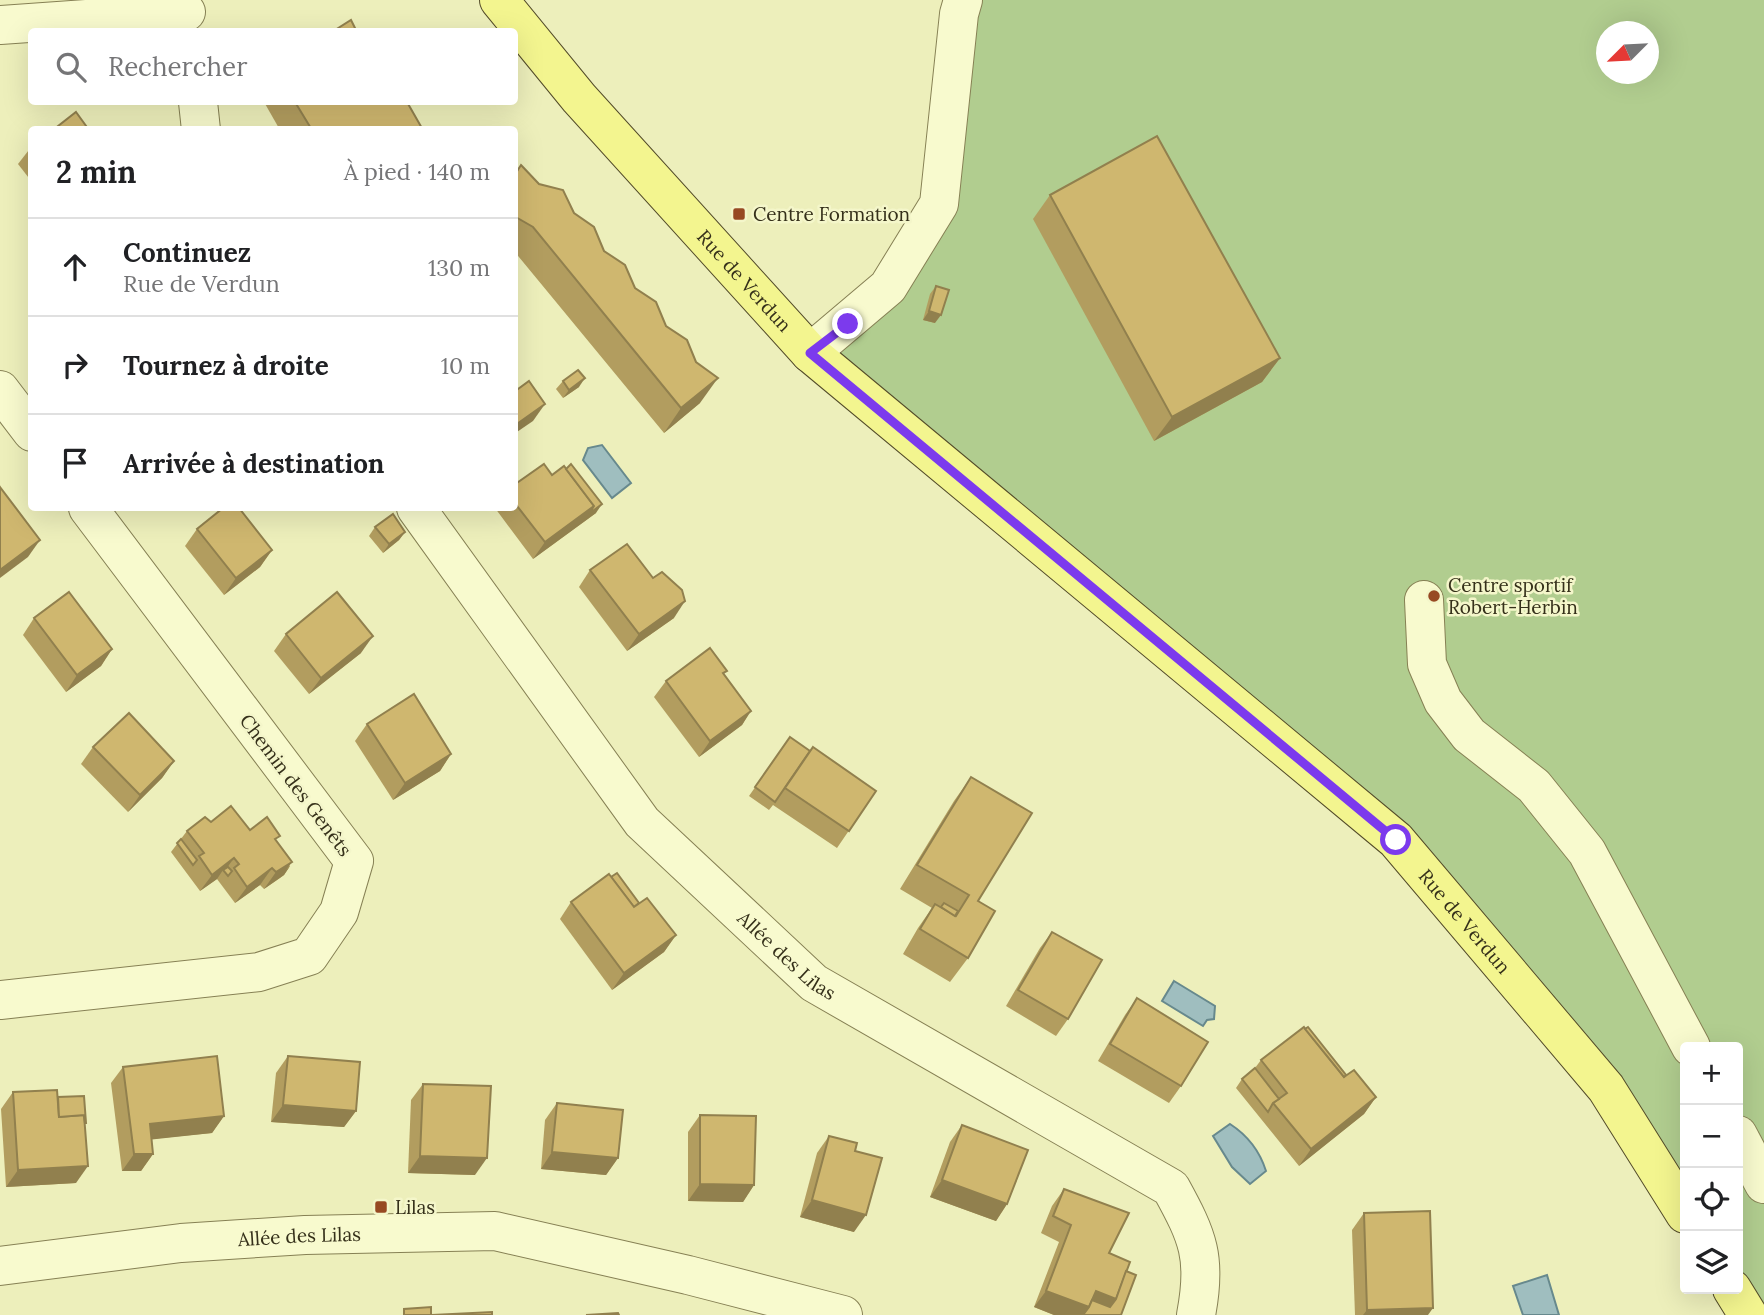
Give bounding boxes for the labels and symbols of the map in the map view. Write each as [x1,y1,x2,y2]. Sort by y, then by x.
north arrow [1596,21,1659,84]
place label: Centre Formation [753,202,910,226]
marker: Centre Formation [731,206,747,222]
street label: Rue de Verdun [692,225,797,337]
route end [832,308,863,339]
place label: Centre sportif Robert-Herbin [1448,573,1578,619]
marker: Centre sportif Robert-Herbin [1426,588,1442,604]
street label: Chemin des Genêts [235,709,357,861]
route start [1380,824,1411,855]
street label: Rue de Verdun [1414,864,1516,978]
street label: Allée des Lilas [732,905,840,1005]
place label: Lilas [395,1195,435,1219]
marker: Lilas [373,1199,389,1215]
street label: Allée des Lilas [236,1222,361,1251]

